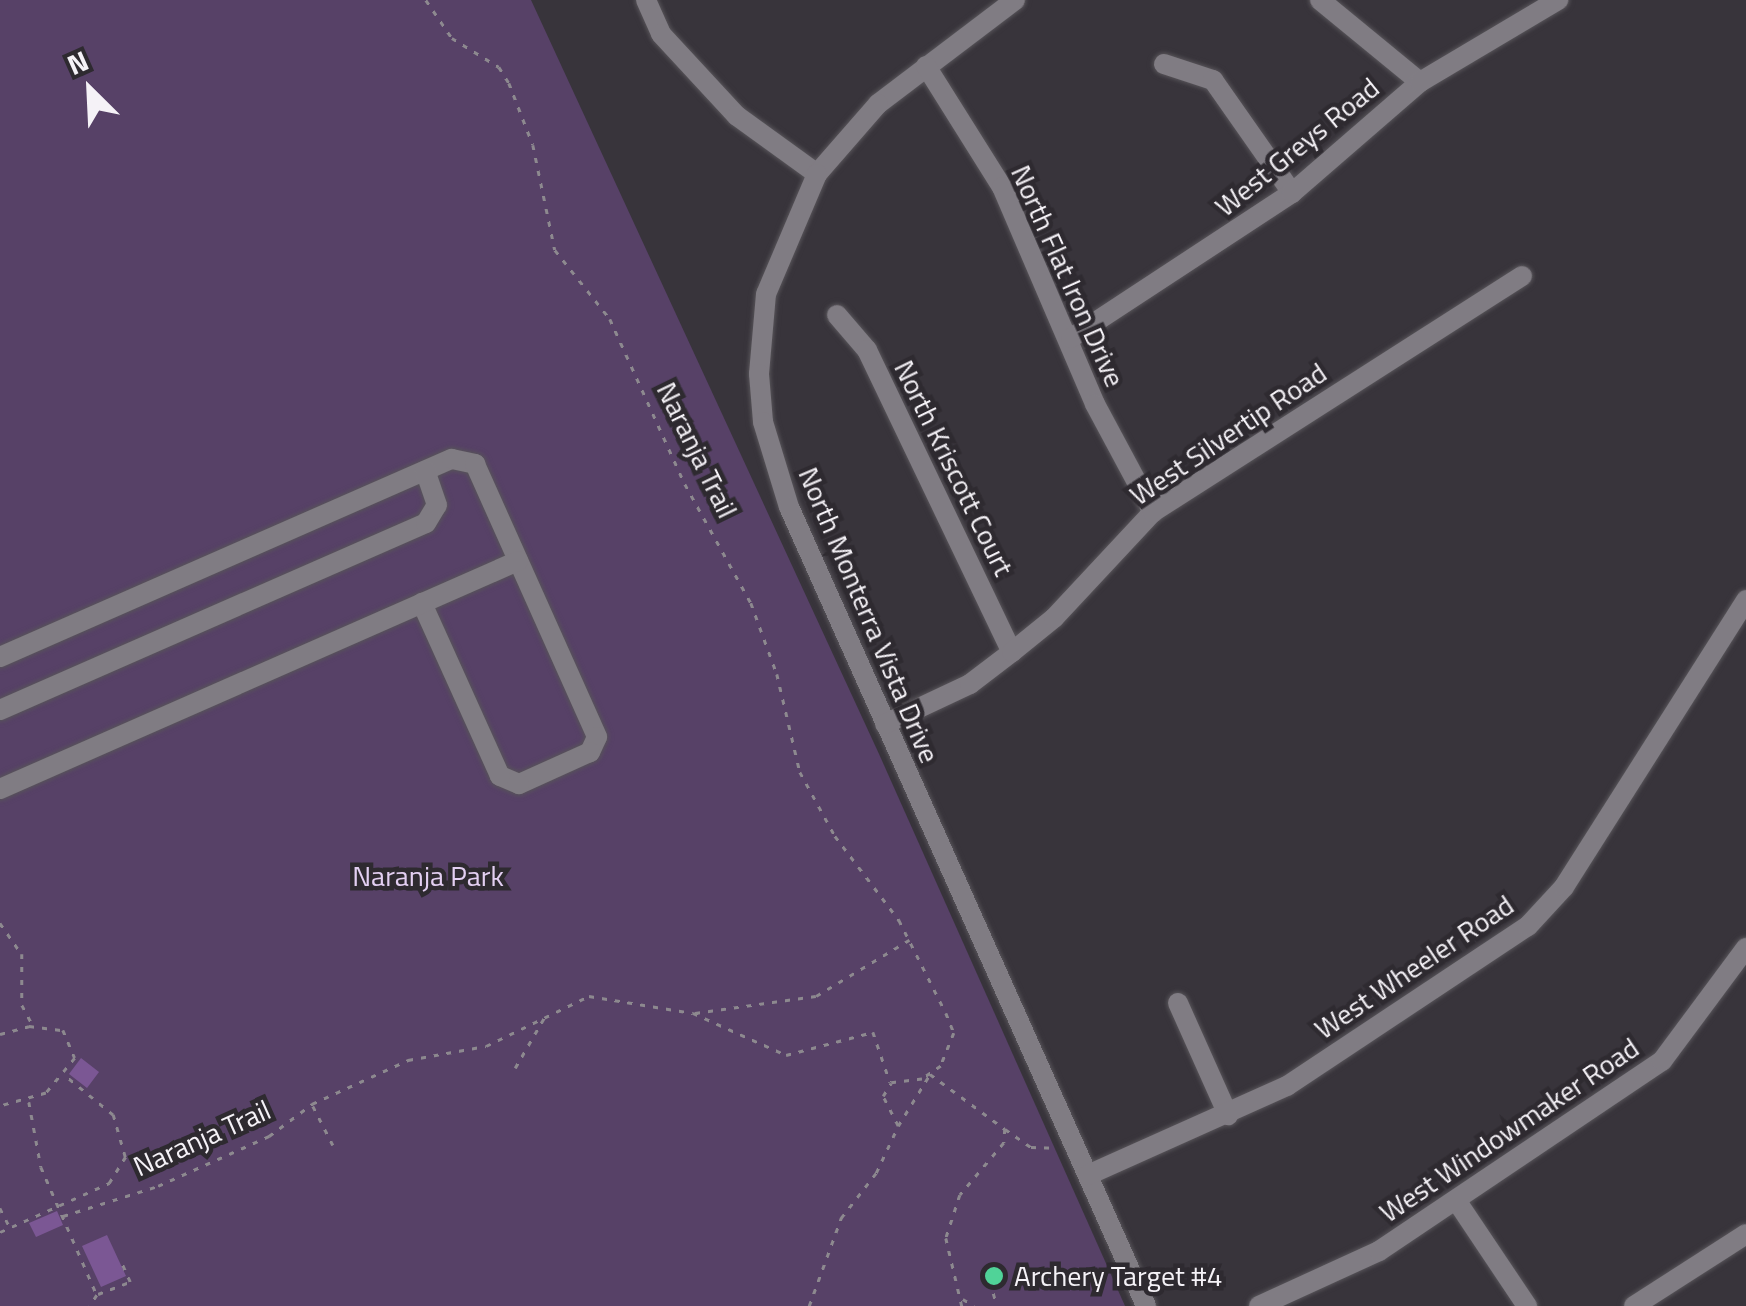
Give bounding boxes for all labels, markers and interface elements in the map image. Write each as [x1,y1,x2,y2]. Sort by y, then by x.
text: N [60,39,95,86]
north arrow [40,40,140,140]
street label: West Greys Road [1208,71,1386,223]
street label: North Flat Iron Drive [1004,160,1132,392]
street label: North Kriscott Court [887,355,1021,581]
street label: West Silvertip Road [1123,356,1333,512]
street label: Naranja Trail [650,377,744,523]
street label: North Monterra Vista Drive [791,462,947,768]
park label: Naranja Park [352,859,504,893]
street label: West Wheeler Road [1308,888,1520,1046]
street label: West Windowmaker Road [1373,1031,1645,1229]
street label: Naranja Trail [128,1093,276,1183]
place label: Archery Target #4 [1014,1259,1222,1293]
marker: Archery Target #4 [983,1265,1005,1287]

